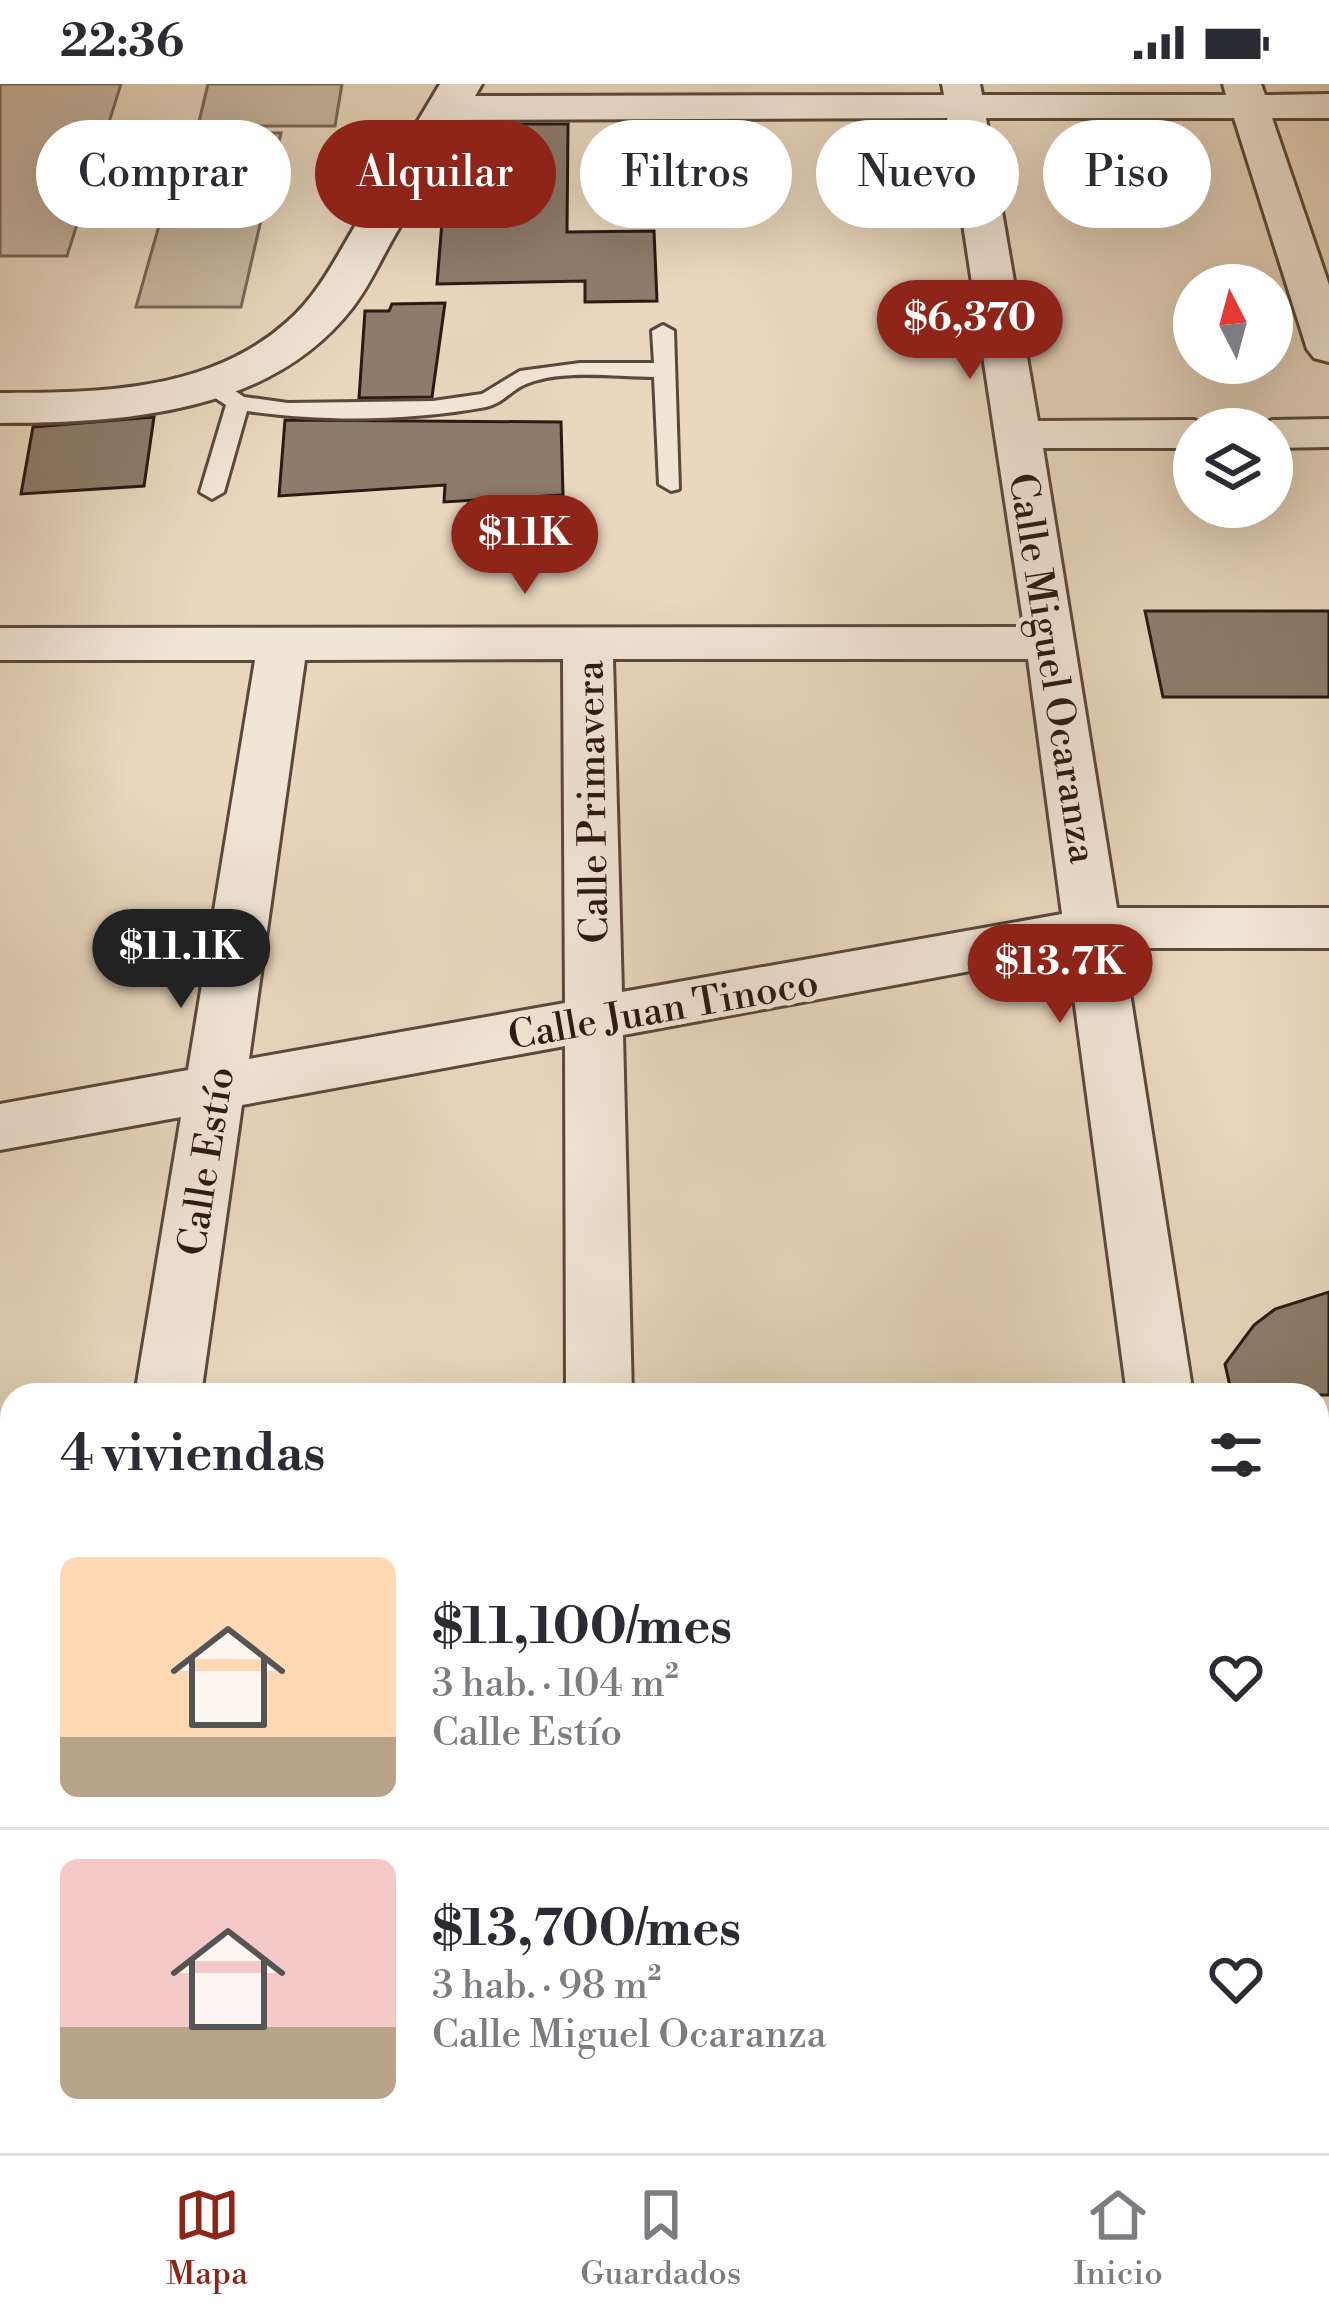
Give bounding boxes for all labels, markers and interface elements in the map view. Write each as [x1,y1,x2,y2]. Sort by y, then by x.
text: 22:36 [60,14,184,71]
chip: Comprar [36,120,291,228]
chip: Alquilar [315,120,556,228]
chip: Filtros [580,120,792,228]
chip: Nuevo [816,120,1019,228]
chip: Piso [1043,120,1211,228]
north arrow [1173,264,1293,384]
map controls [1173,264,1293,528]
pin: $6,370 [872,280,1068,382]
text: $6,370 [904,294,1036,343]
button: layers [1173,408,1293,528]
street label: Calle Miguel Ocaranza [996,470,1107,867]
pin: $11K [454,495,596,597]
text: $11K [478,509,572,558]
street label: Calle Primavera [567,660,620,944]
pin: $11.1K [83,909,279,1011]
text: $11.1K [119,923,243,972]
pin: $13.7K [962,924,1158,1026]
text: $13.7K [995,938,1125,987]
street label: Calle Juan Tinoco [505,959,822,1062]
street label: Calle Estío [168,1064,247,1259]
icon: filters [1203,1422,1269,1488]
text: 4 viviendas [60,1423,325,1487]
text: $11,100/mes [432,1596,732,1660]
icon: home [156,1605,300,1749]
icon: heart [1203,1644,1269,1710]
text: 3 hab. · 104 m² [432,1660,679,1709]
text: Calle Estío [432,1709,622,1758]
text: $13,700/mes [432,1898,741,1962]
icon: home [156,1907,300,2051]
icon: heart [1203,1946,1269,2012]
text: 3 hab. · 98 m² [432,1962,662,2011]
text: Calle Miguel Ocaranza [432,2011,826,2060]
tab: Mapa [166,2182,248,2295]
tab: Guardados [580,2182,741,2295]
tab: Inicio [1074,2182,1163,2295]

